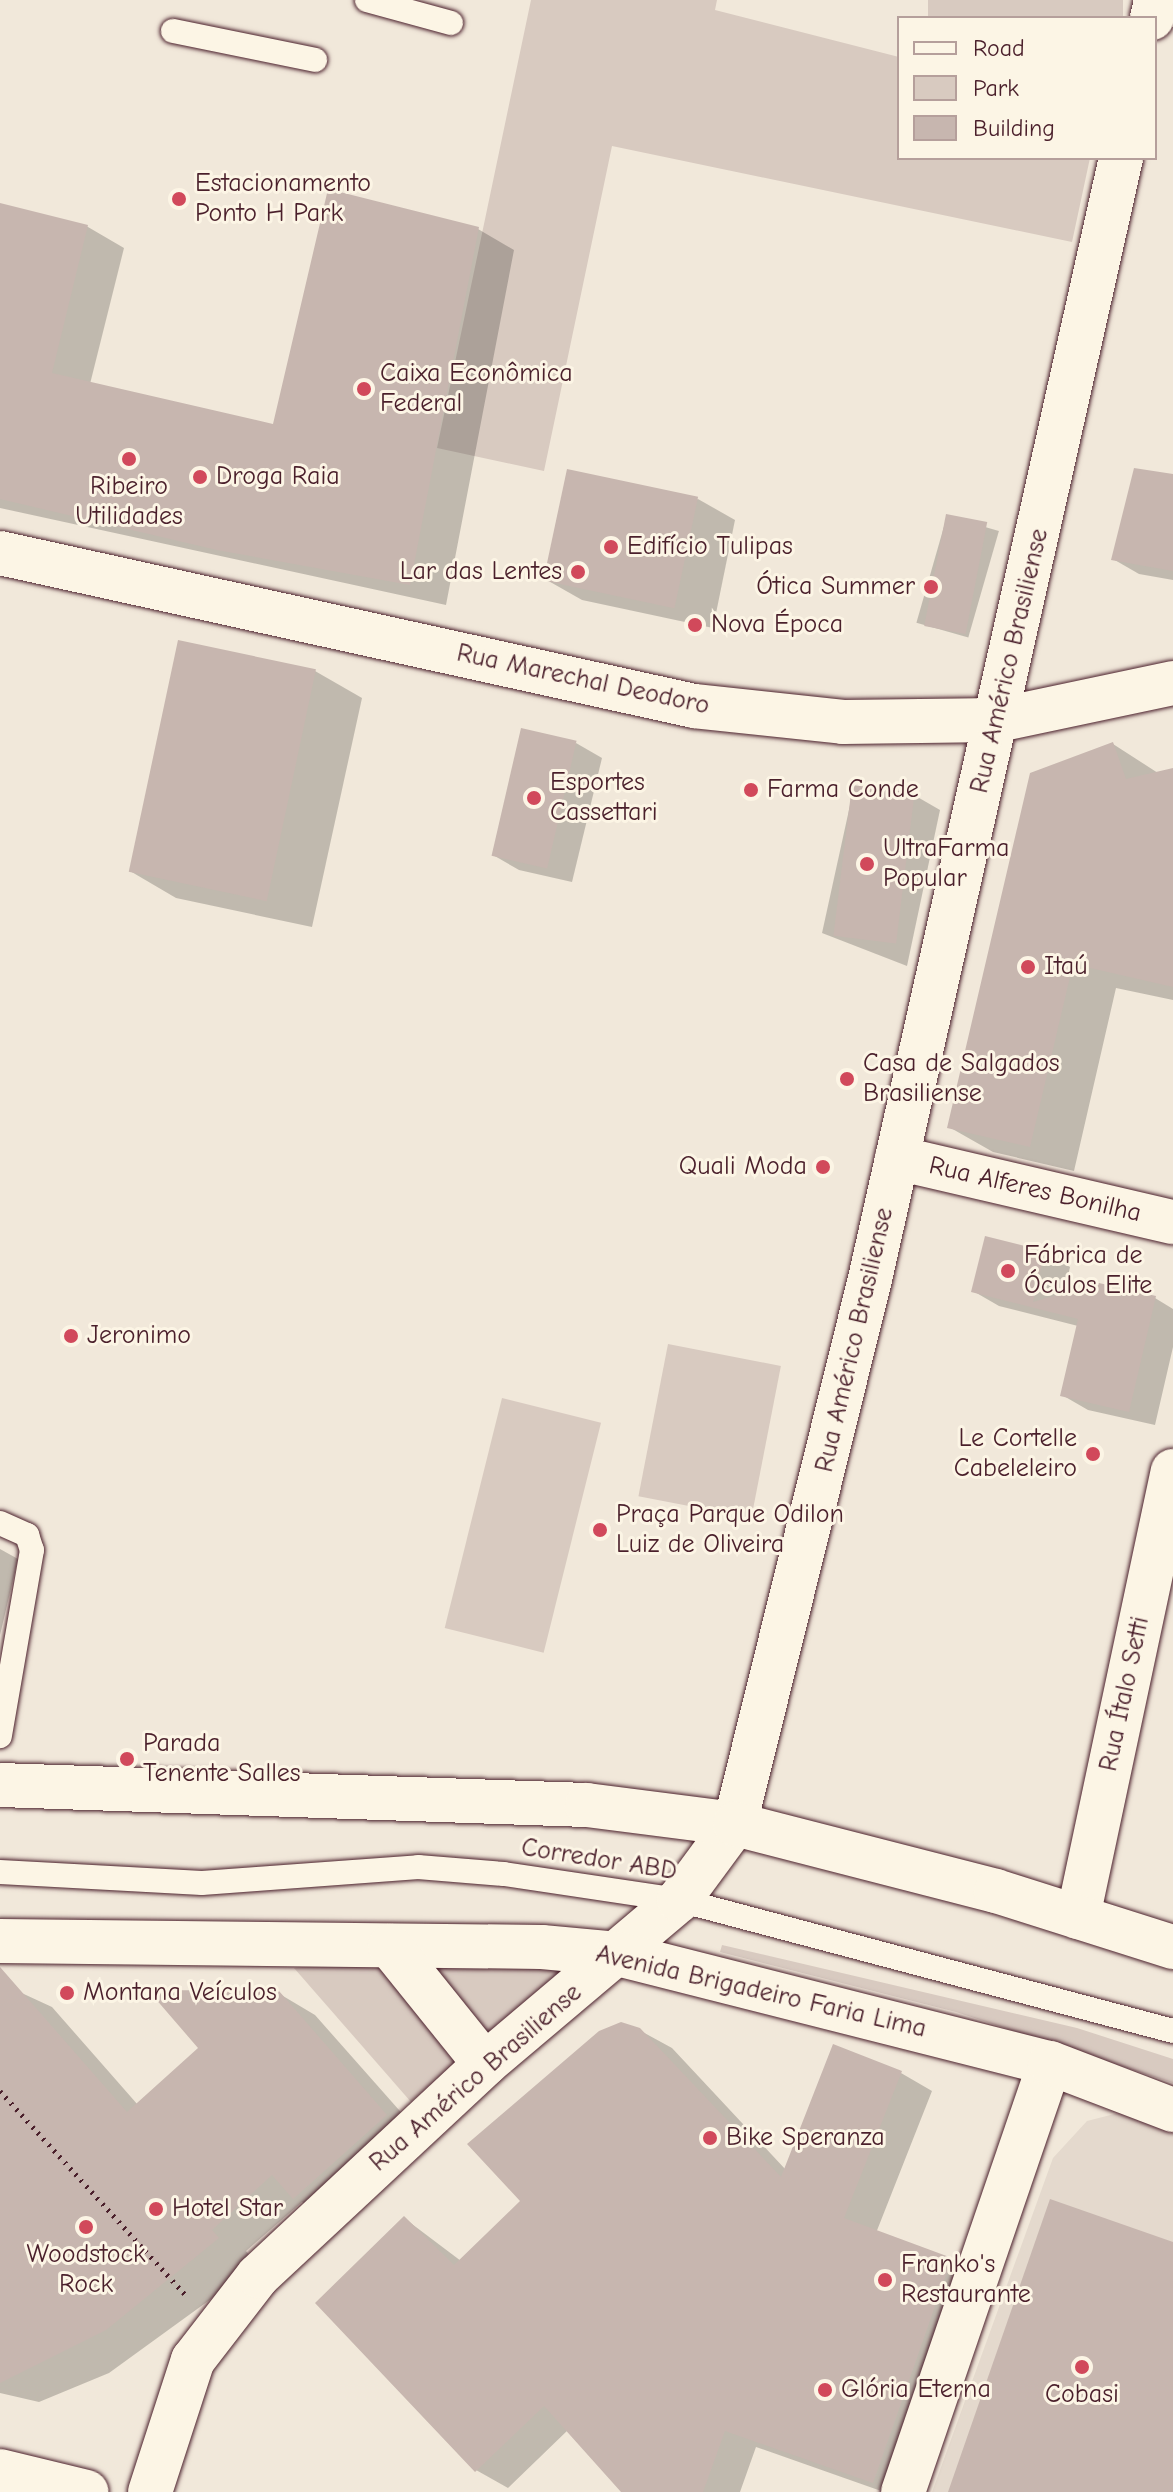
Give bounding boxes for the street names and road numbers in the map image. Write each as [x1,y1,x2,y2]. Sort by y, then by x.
street label: Rua Américo Brasiliense [964,526,1056,796]
street label: Rua Marechal Deodoro [454,638,712,722]
street label: Rua Alferes Bonilha [926,1150,1144,1230]
street label: Rua Américo Brasiliense [809,1205,901,1475]
street label: Rua Ítalo Setti [1093,1614,1157,1774]
street label: Corredor ABD [519,1832,679,1888]
street label: Avenida Brigadeiro Faria Lima [593,1939,929,2045]
street label: Rua Américo Brasiliense [364,1977,588,2179]

